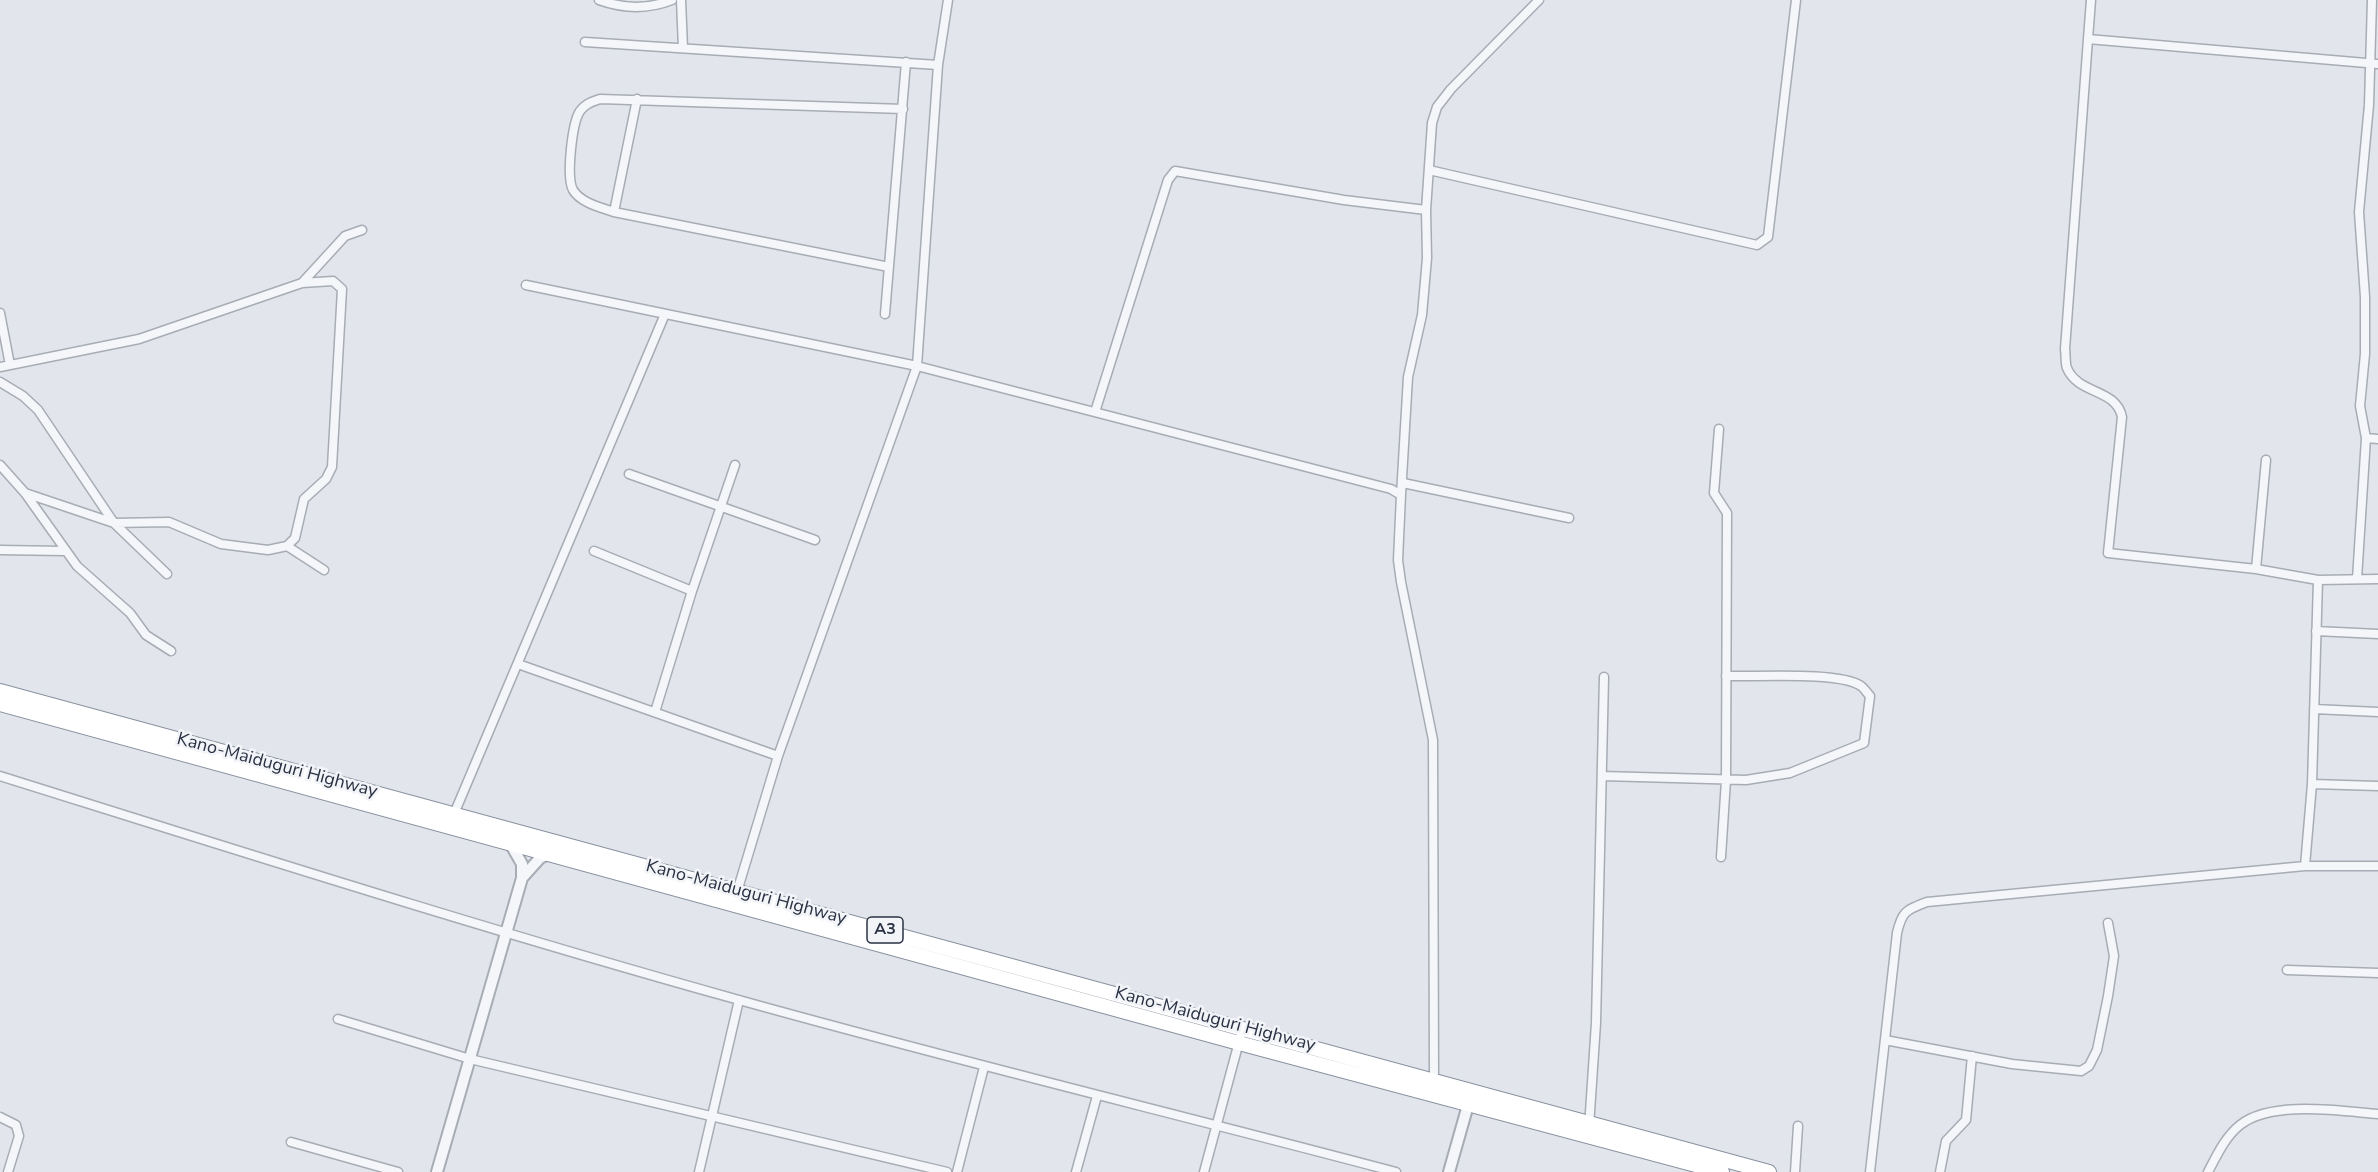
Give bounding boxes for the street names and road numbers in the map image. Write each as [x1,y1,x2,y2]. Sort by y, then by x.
street label: Kano-Maiduguri Highway [174,729,380,803]
street label: Kano-Maiduguri Highway [643,856,849,930]
road number: A3 [867,917,903,943]
street label: Kano-Maiduguri Highway [1112,983,1318,1057]

